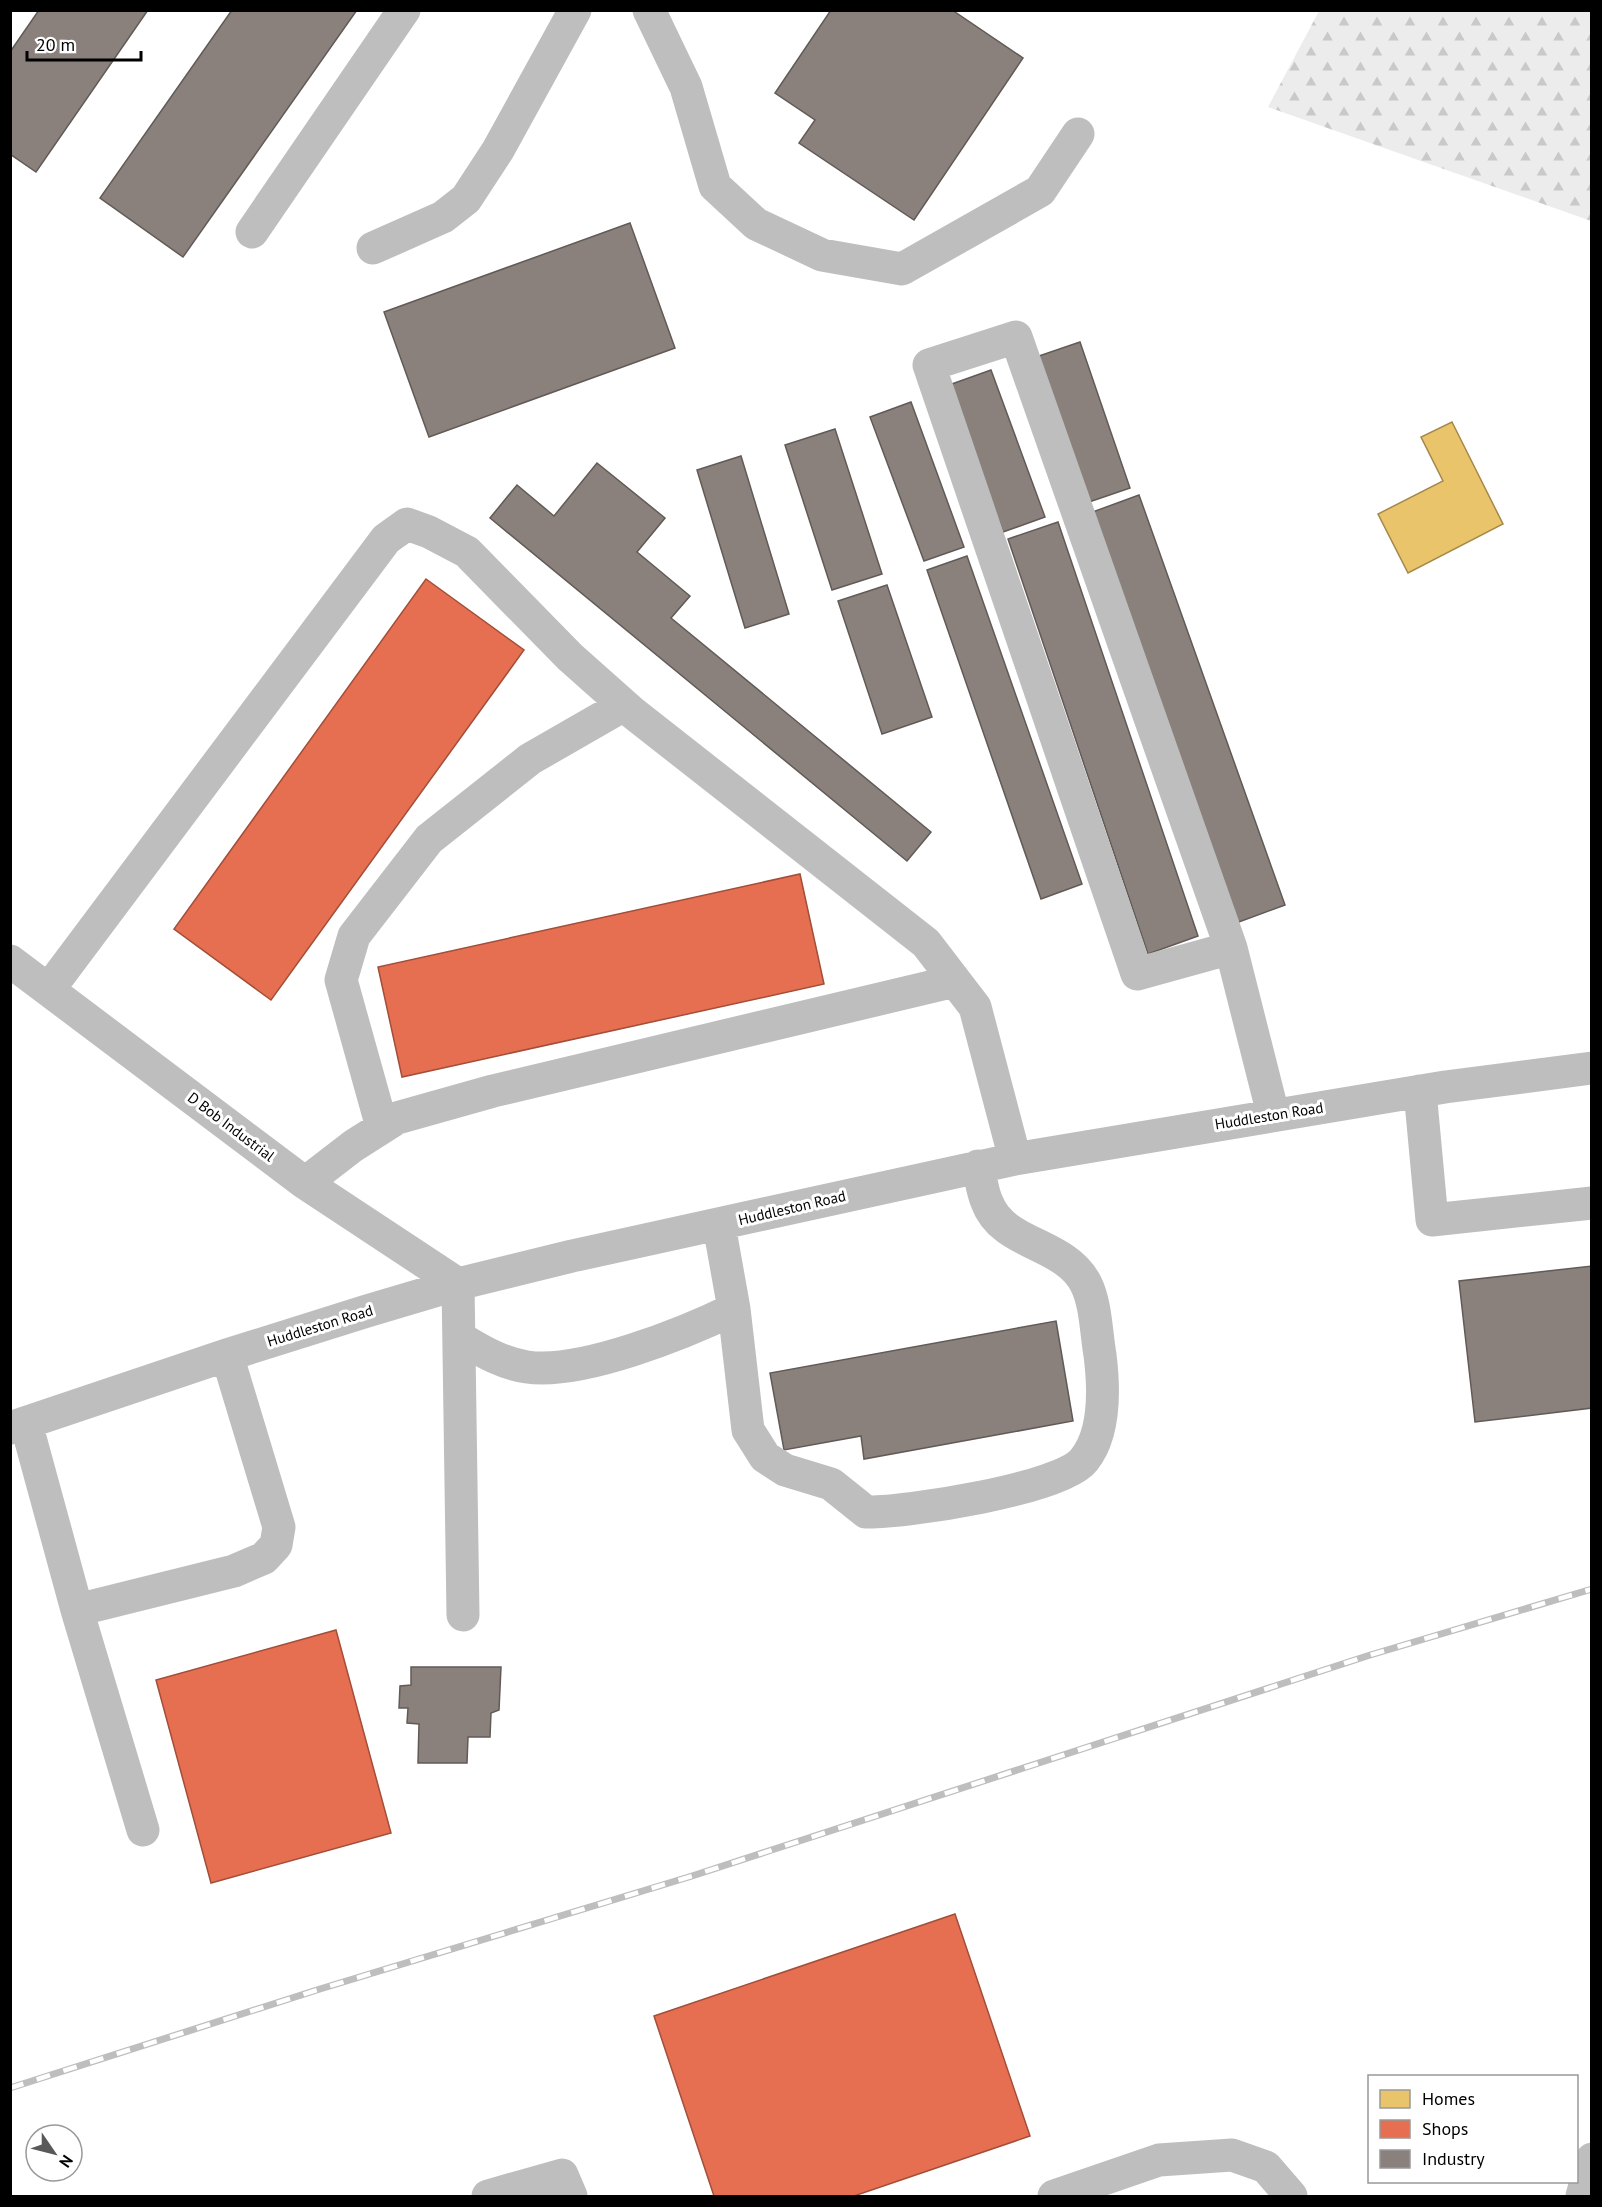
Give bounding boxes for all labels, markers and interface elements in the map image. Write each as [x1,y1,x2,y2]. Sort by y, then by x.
scale bar [27,24,141,62]
text: 20 m [36,33,75,56]
street label: D Bob Industrial [184,1088,279,1166]
street label: Huddleston Road [1213,1098,1325,1133]
street label: Huddleston Road [736,1186,847,1229]
street label: Huddleston Road [265,1300,375,1351]
legend [1368,2075,1578,2183]
text: Homes [1422,2087,1475,2110]
text: Shops [1422,2117,1468,2140]
north arrow [24,2123,84,2183]
text: Industry [1422,2147,1485,2170]
text: N [55,2152,77,2172]

